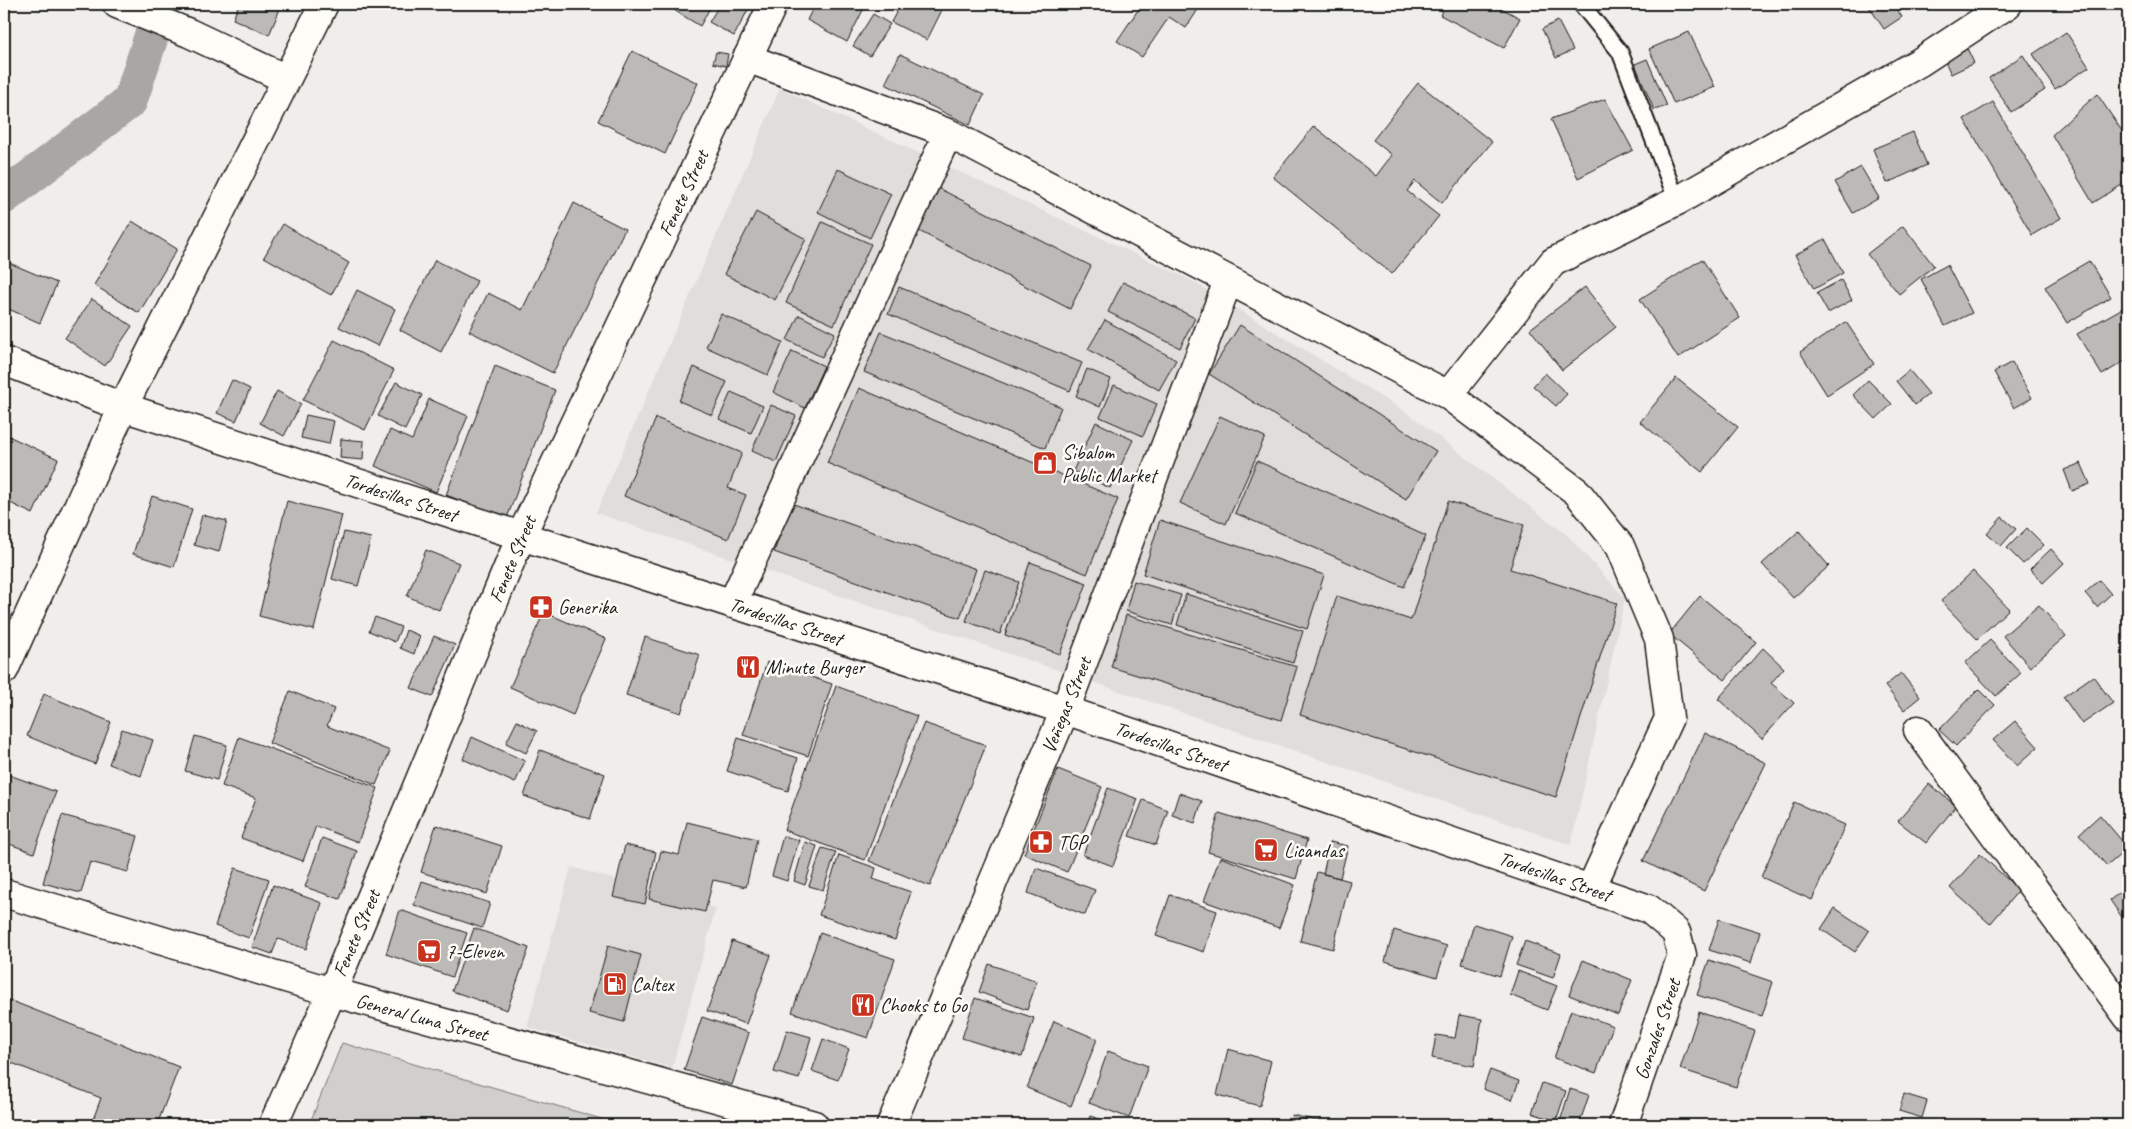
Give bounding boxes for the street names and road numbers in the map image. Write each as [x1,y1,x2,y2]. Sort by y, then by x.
street label: Fenete Street [653,144,715,240]
street label: Tordesillas Street [341,467,464,529]
street label: Fenete Street [483,510,543,606]
street label: Tordesillas Street [726,591,849,653]
street label: Veñegas Street [1036,651,1098,757]
street label: Tordesillas Street [1111,716,1234,778]
street label: Tordesillas Street [1495,846,1618,908]
street label: Fenete Street [327,884,387,980]
street label: Gonzales Street [1629,973,1687,1083]
street label: General Luna Street [353,988,493,1048]

